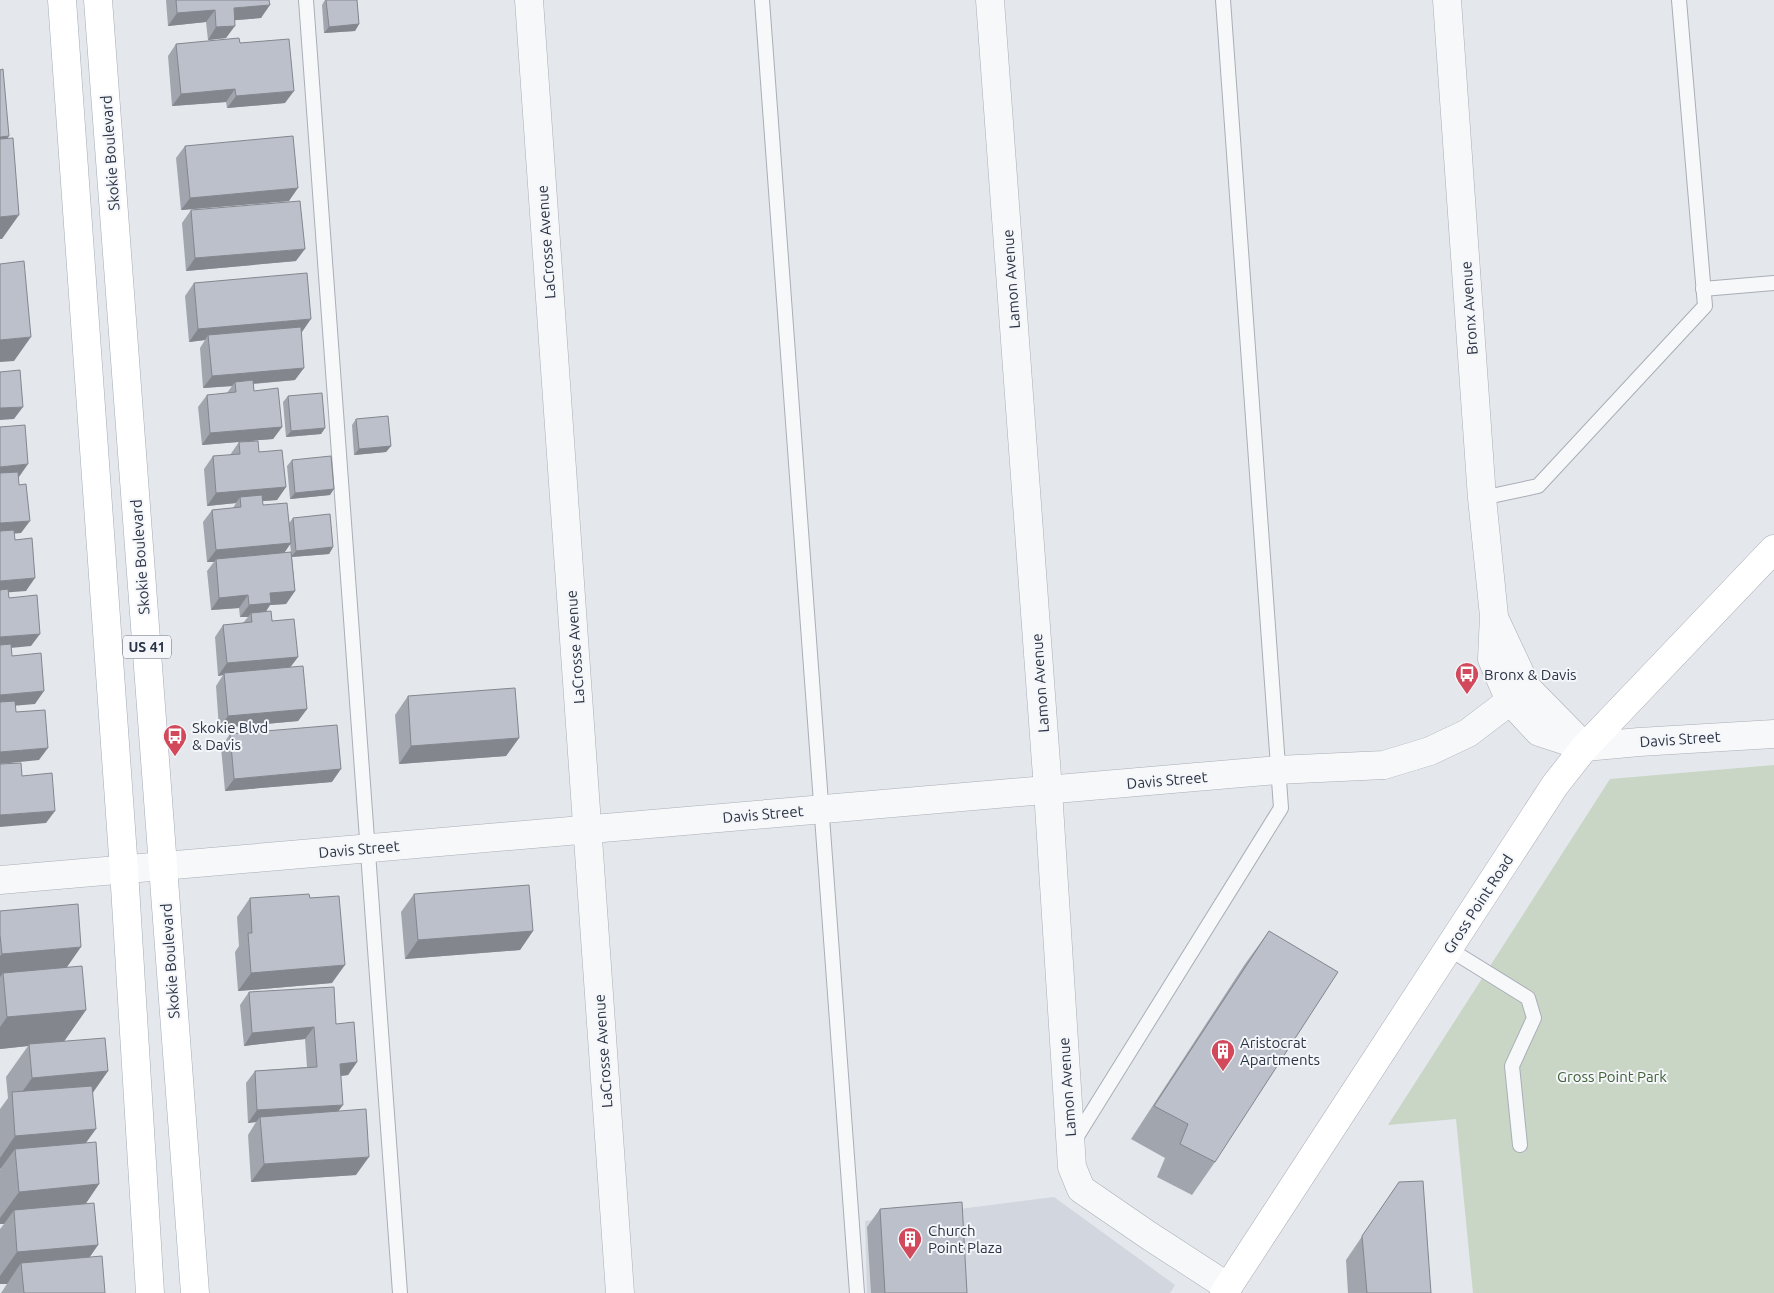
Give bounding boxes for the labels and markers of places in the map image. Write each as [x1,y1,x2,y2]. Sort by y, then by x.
bus stop icon: Bronx & Davis [1454,661,1480,695]
place label: Bronx & Davis [1484,666,1577,683]
place label: Skokie Blvd & Davis [192,719,268,753]
bus stop icon: Skokie Blvd & Davis [162,723,188,757]
place label: Aristocrat Apartments [1240,1034,1320,1068]
building icon: Aristocrat Apartments [1210,1038,1236,1072]
place label: Church Point Plaza [928,1222,1002,1256]
building icon: Church Point Plaza [897,1226,923,1260]

